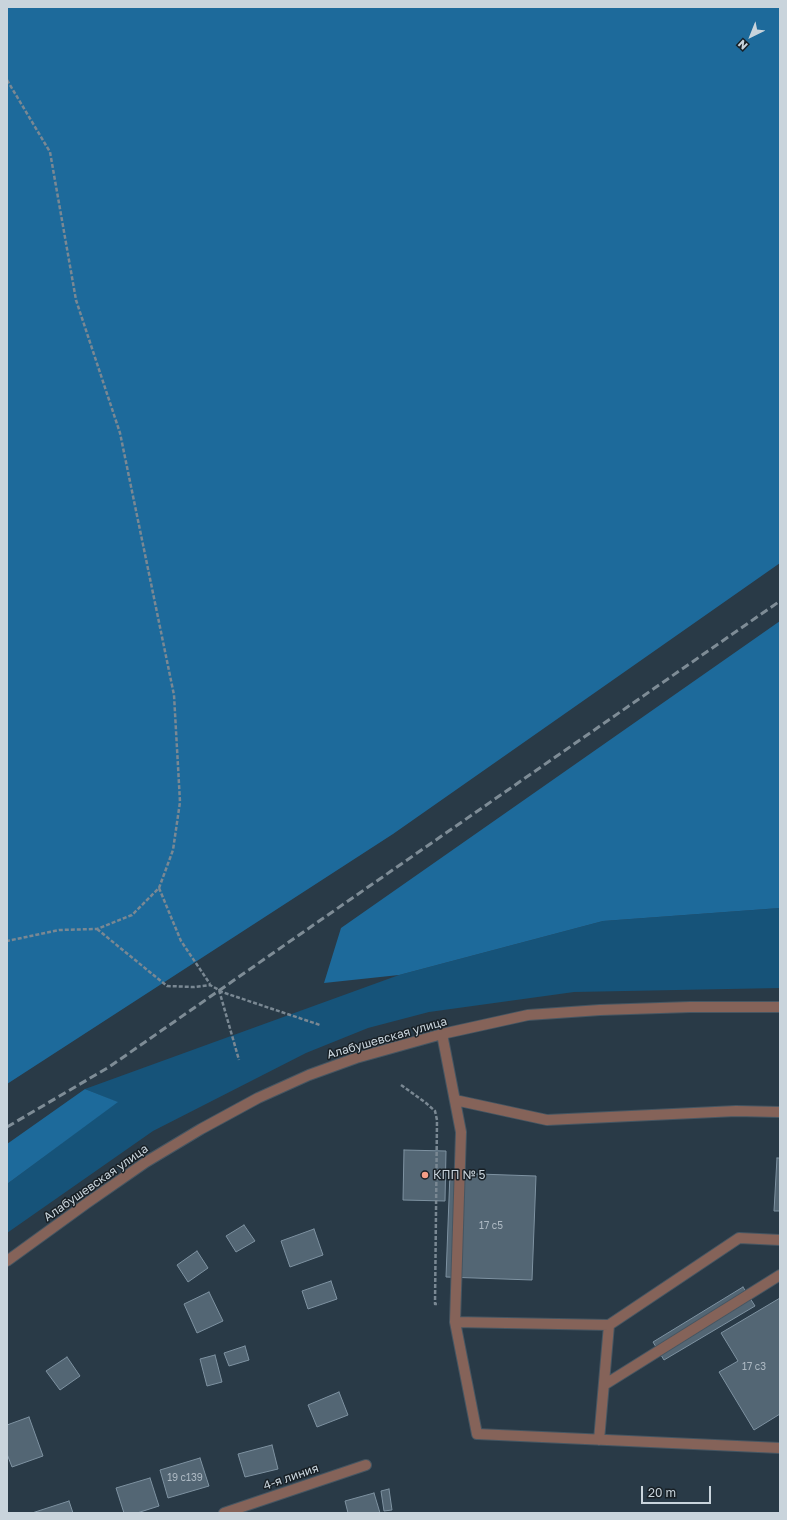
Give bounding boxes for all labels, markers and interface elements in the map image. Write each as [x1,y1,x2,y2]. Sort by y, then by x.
north arrow [731,16,771,56]
text: N [735,38,750,53]
street label: Алабушевская улица [325,1014,449,1062]
street label: Алабушевская улица [41,1141,151,1225]
place label: КПП № 5 [433,1168,485,1182]
marker: КПП № 5 [420,1170,430,1180]
house number: 17 с5 [479,1220,503,1232]
house number: 17 с3 [742,1361,766,1373]
street label: 4-я линия [261,1461,321,1493]
house number: 19 с139 [167,1472,203,1484]
scale bar [643,1478,713,1504]
text: 20 m [648,1485,676,1500]

